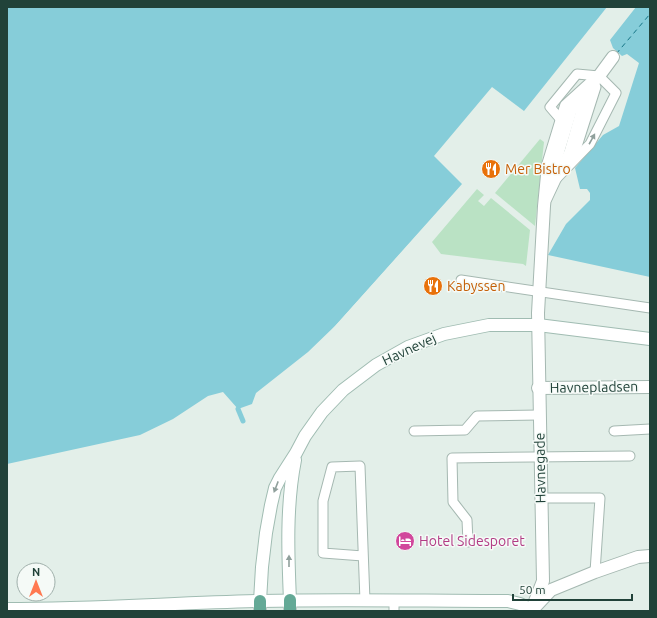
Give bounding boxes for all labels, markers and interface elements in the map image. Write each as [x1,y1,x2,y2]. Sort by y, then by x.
one-way arrow [589,133,596,145]
restaurant icon: Mer Bistro [480,158,502,180]
place label: Mer Bistro [505,161,571,177]
restaurant icon: Kabyssen [422,275,444,297]
place label: Kabyssen [447,278,506,294]
street label: Havnevej [380,330,438,368]
street label: Havnepladsen [550,378,638,396]
street label: Havnegade [531,433,549,503]
one-way arrow [273,481,279,493]
hotel icon: Hotel Sidesporet [394,530,416,552]
place label: Hotel Sidesporet [419,533,525,549]
one-way arrow [286,554,292,567]
north arrow [16,562,56,602]
text: N [32,566,40,578]
scale bar [513,576,632,602]
text: 50 m [519,583,546,596]

